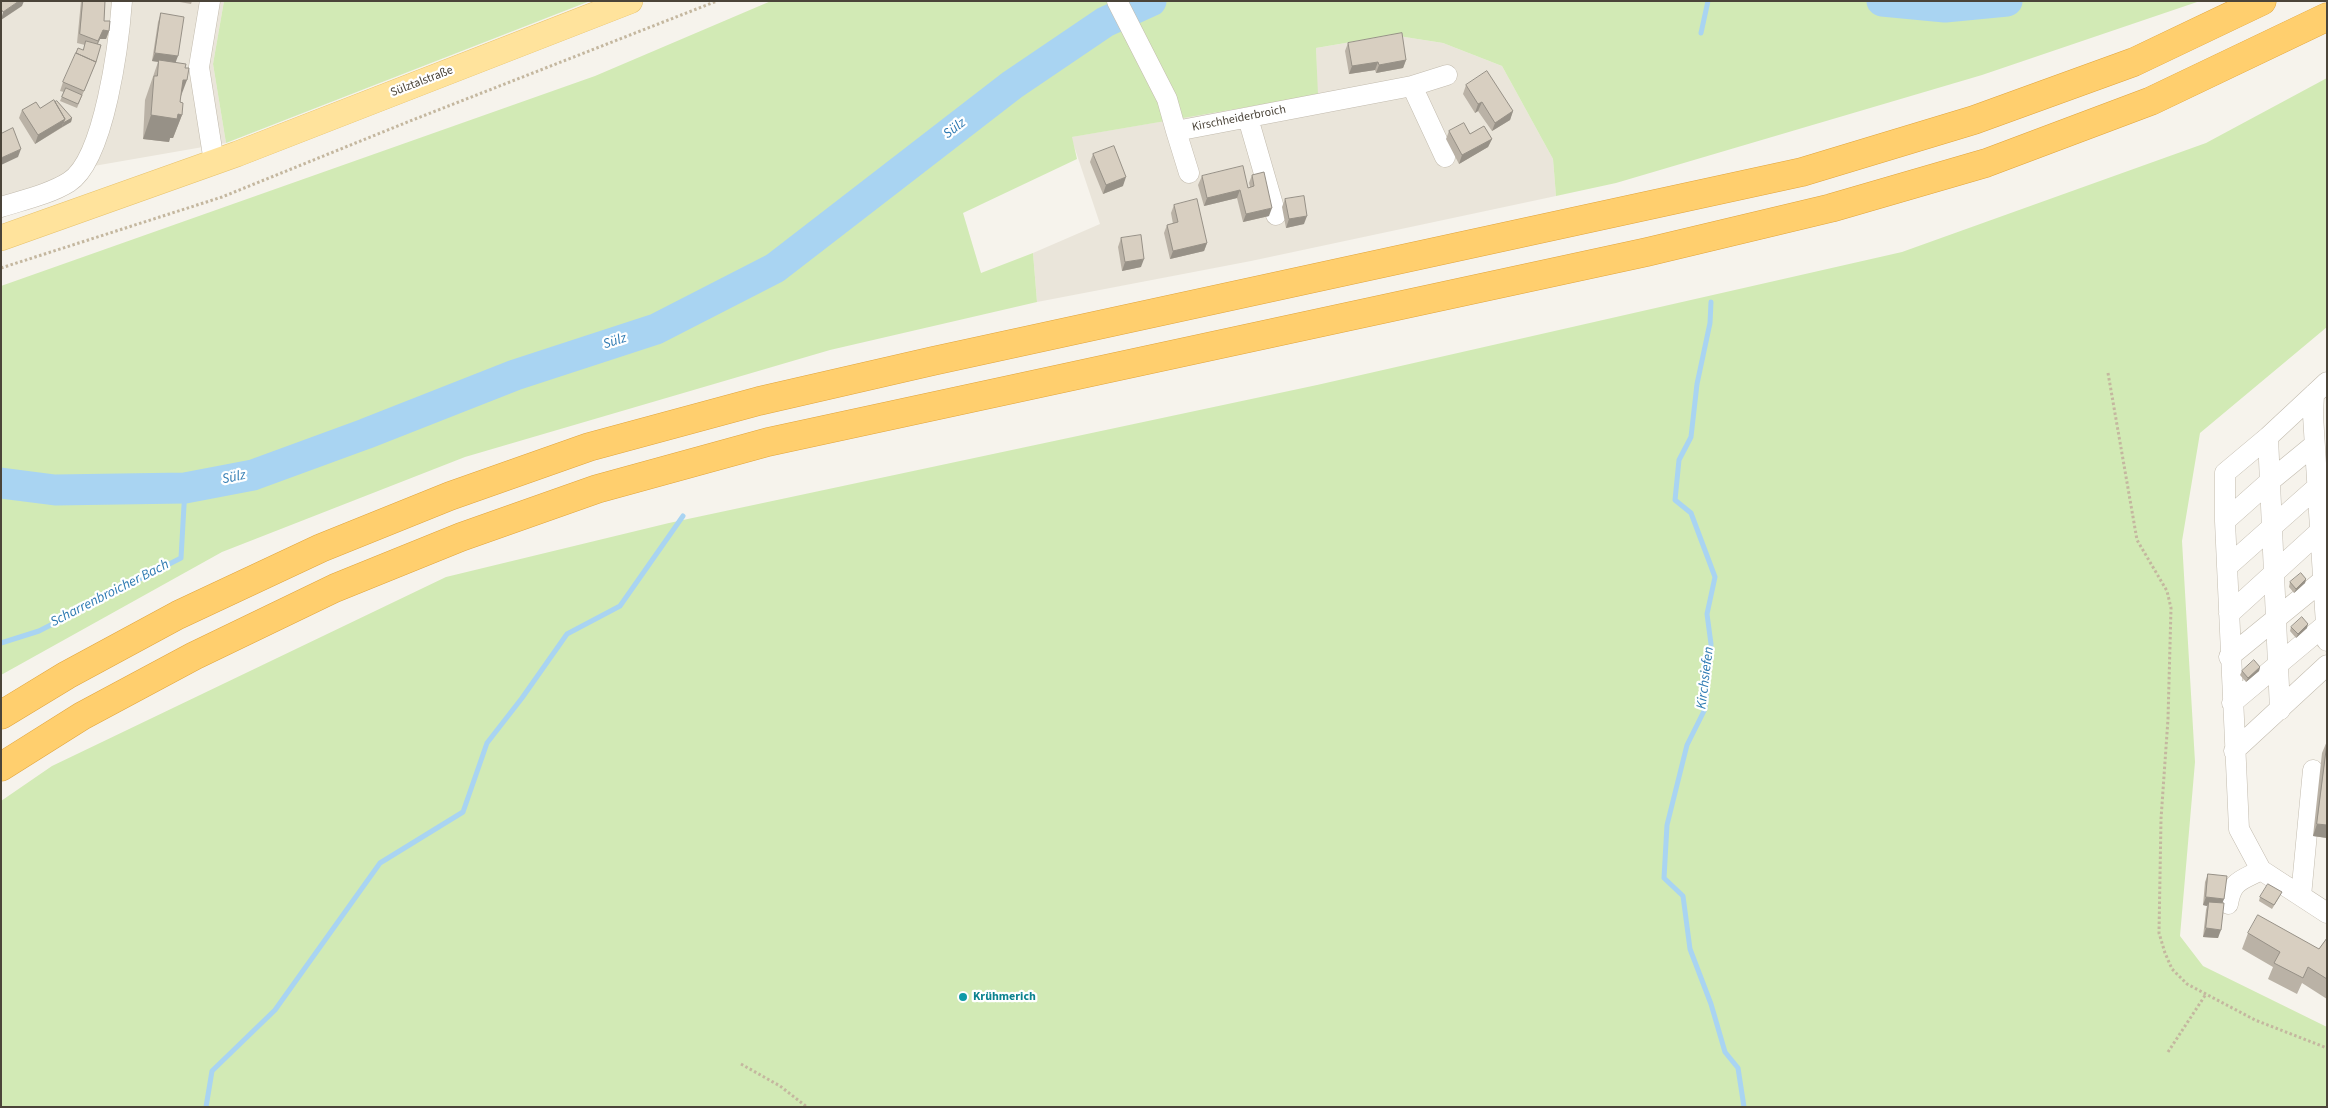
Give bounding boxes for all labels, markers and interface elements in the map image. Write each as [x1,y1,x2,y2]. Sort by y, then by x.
street label: Sülztalstraße [389,64,455,100]
street label: Kirschheiderbroich [1191,103,1287,135]
water label: Sülz [941,115,969,143]
water label: Sülz [601,330,629,354]
water label: Sülz [221,468,247,488]
water label: Scharrenbroicher Bach [48,557,172,631]
water label: Kirchsiefen [1694,646,1718,710]
place label: Krühmerich [973,990,1036,1004]
marker: Krühmerich [957,991,969,1003]

